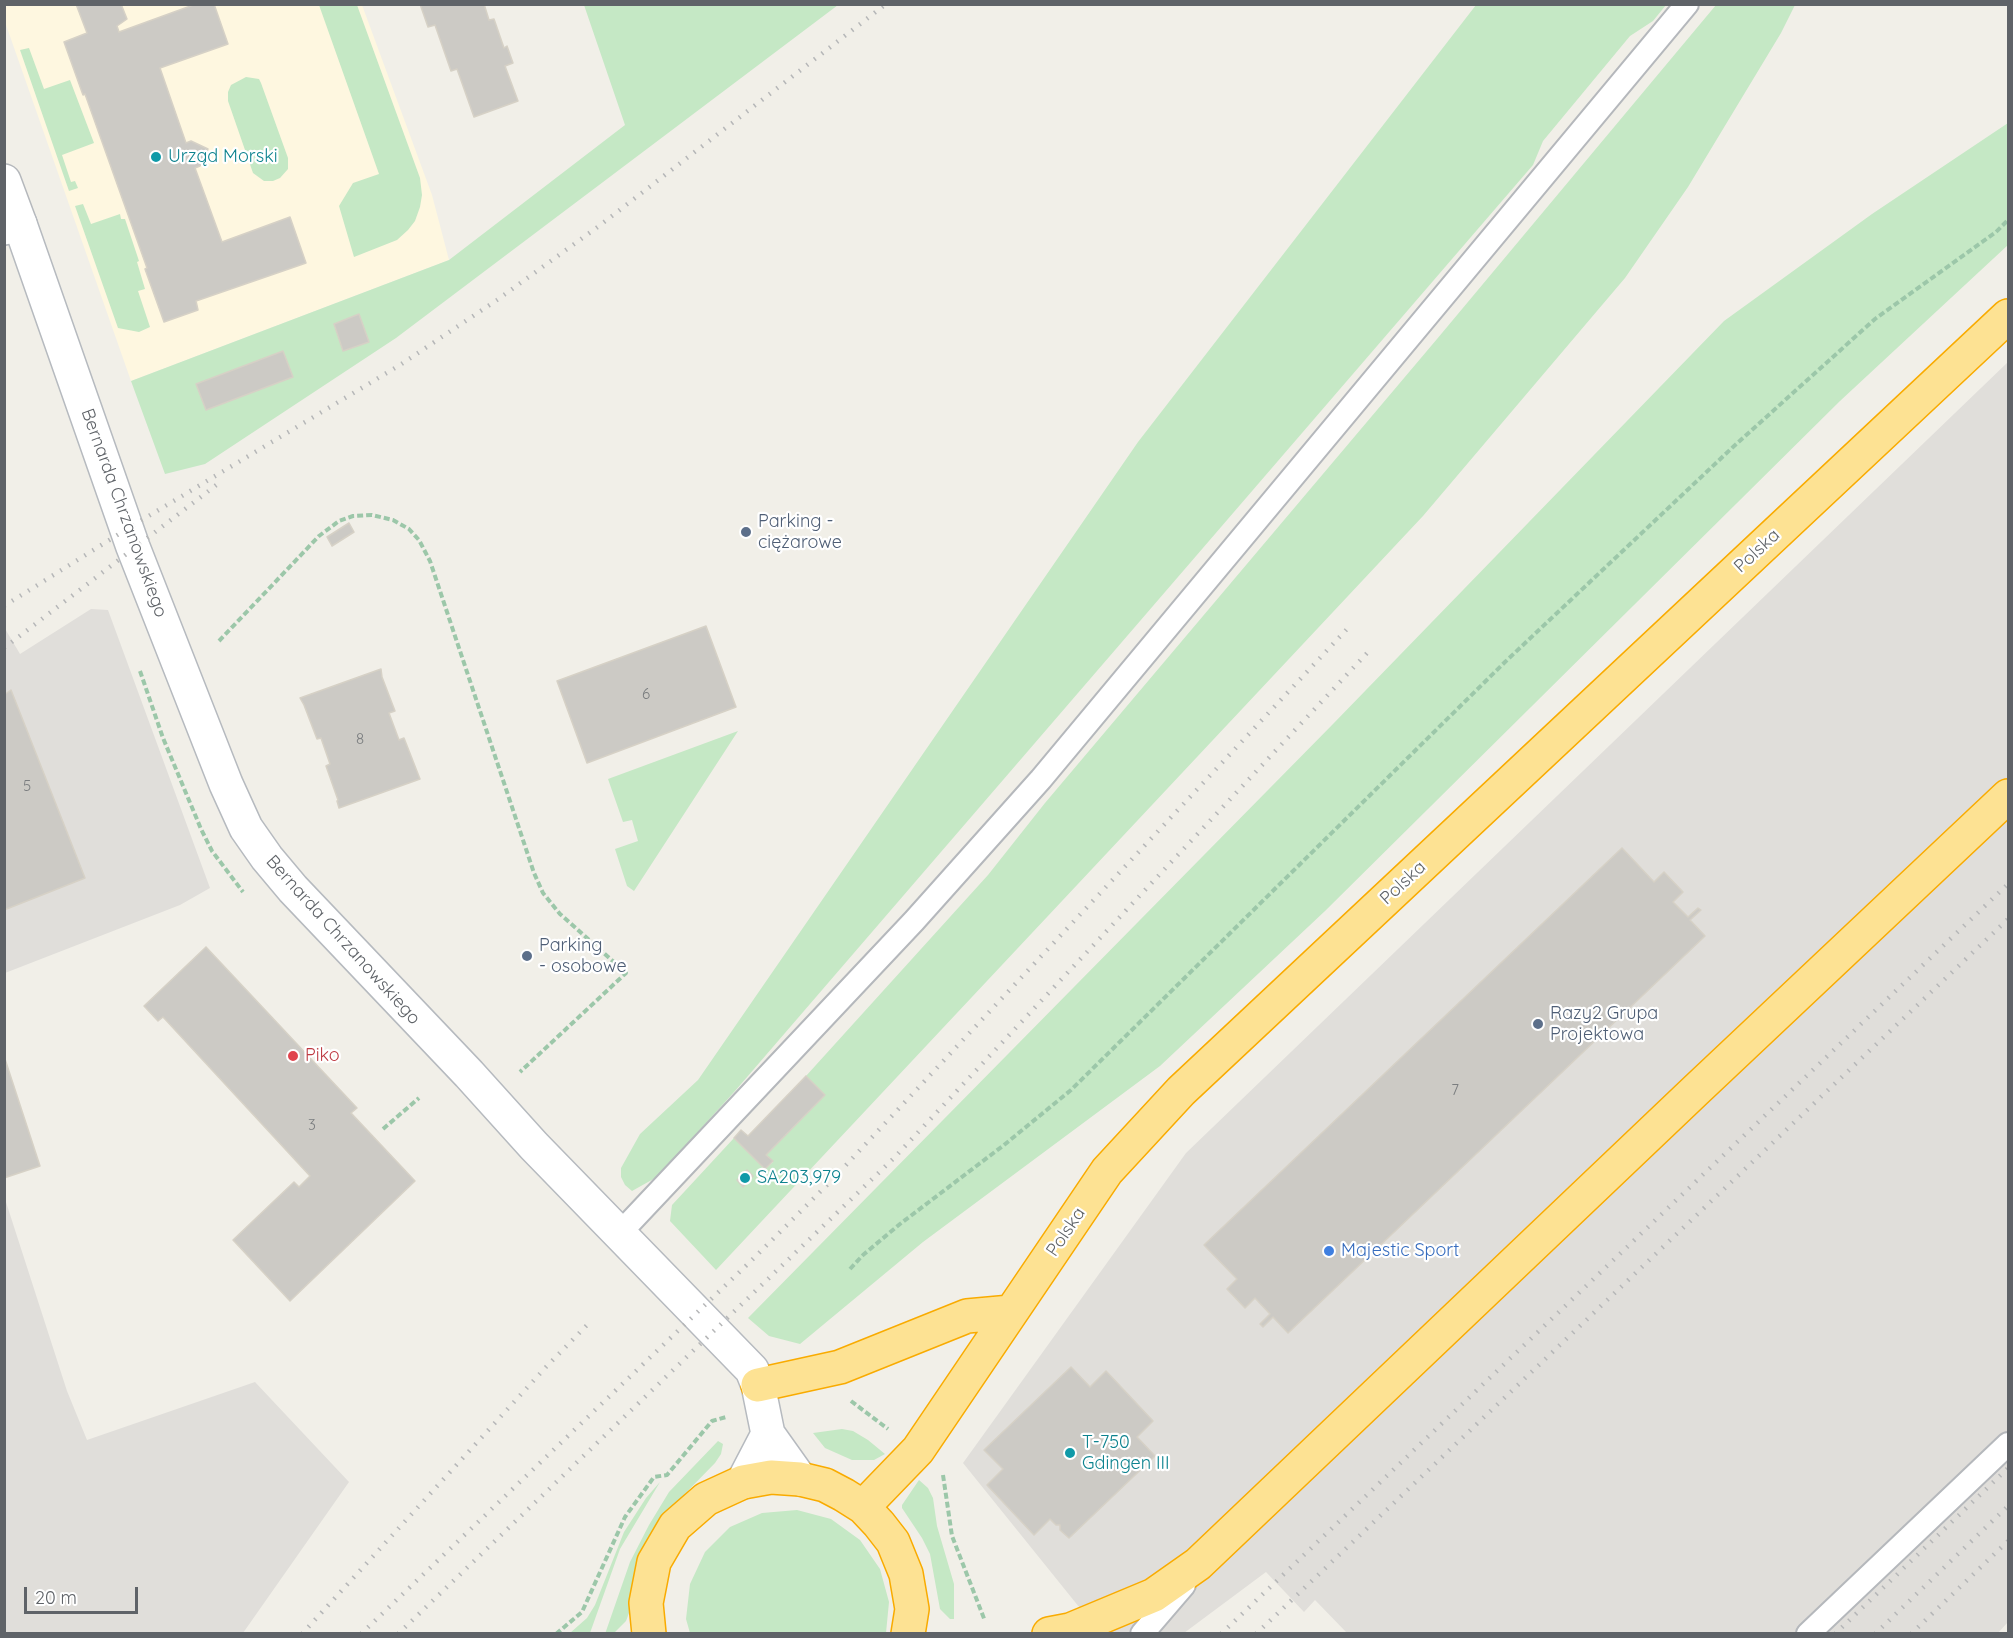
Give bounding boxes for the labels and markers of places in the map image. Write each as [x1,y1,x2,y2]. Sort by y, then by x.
place label: Urząd Morski [168,146,278,168]
marker: Urząd Morski [149,150,163,164]
place label: Parking - ciężarowe [758,511,842,554]
marker: Parking - ciężarowe [739,525,753,539]
place label: Parking - osobowe [539,935,627,978]
marker: Parking - osobowe [520,949,534,963]
place label: Razy2 Grupa Projektowa [1550,1003,1658,1046]
marker: Razy2 Grupa Projektowa [1531,1017,1545,1031]
place label: Piko [305,1045,340,1067]
marker: Piko [286,1049,300,1063]
place label: SA203,979 [757,1167,841,1189]
marker: SA203,979 [738,1171,752,1185]
place label: Majestic Sport [1341,1240,1459,1262]
marker: Majestic Sport [1322,1244,1336,1258]
place label: T-750 Gdingen III [1082,1432,1170,1474]
marker: T-750 Gdingen III [1063,1446,1077,1460]

